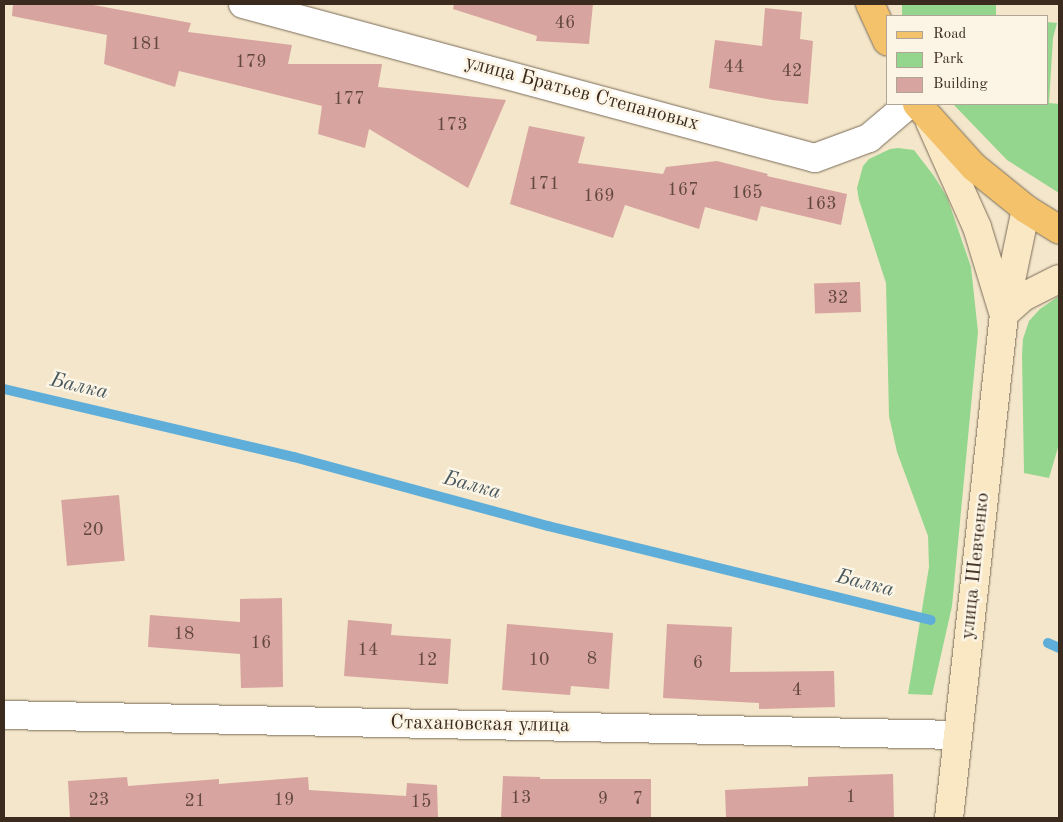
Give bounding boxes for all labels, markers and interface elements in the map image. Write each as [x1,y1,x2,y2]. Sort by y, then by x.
house number: 46 [555,12,575,34]
legend [886,15,1048,105]
text: Road [933,27,966,42]
house number: 181 [130,33,162,55]
house number: 179 [235,51,267,73]
street label: улица Братьев Степановых [462,51,702,137]
text: Park [933,52,964,67]
house number: 44 [724,56,744,78]
house number: 42 [782,60,802,82]
text: Building [933,77,988,92]
house number: 177 [333,88,365,110]
house number: 173 [436,114,468,136]
house number: 171 [528,173,560,195]
house number: 167 [667,179,699,201]
house number: 165 [731,182,763,204]
house number: 169 [583,185,615,207]
house number: 163 [805,193,837,215]
house number: 32 [828,287,848,309]
water label: Балка [48,368,110,406]
water label: Балка [441,466,503,506]
street label: улица Шевченко [956,491,996,641]
house number: 20 [83,519,103,541]
water label: Балка [834,565,896,603]
house number: 18 [174,623,194,645]
house number: 16 [251,632,271,654]
house number: 14 [358,639,378,661]
house number: 8 [587,648,597,670]
house number: 12 [417,649,437,671]
house number: 10 [529,649,549,671]
house number: 6 [693,652,703,674]
house number: 4 [792,679,802,701]
street label: Стахановская улица [390,711,570,739]
house number: 1 [846,786,856,808]
house number: 13 [511,787,531,809]
house number: 9 [598,788,608,810]
house number: 7 [633,788,643,810]
house number: 23 [89,789,109,811]
house number: 19 [274,789,294,811]
house number: 21 [185,790,205,812]
house number: 15 [411,791,431,813]

